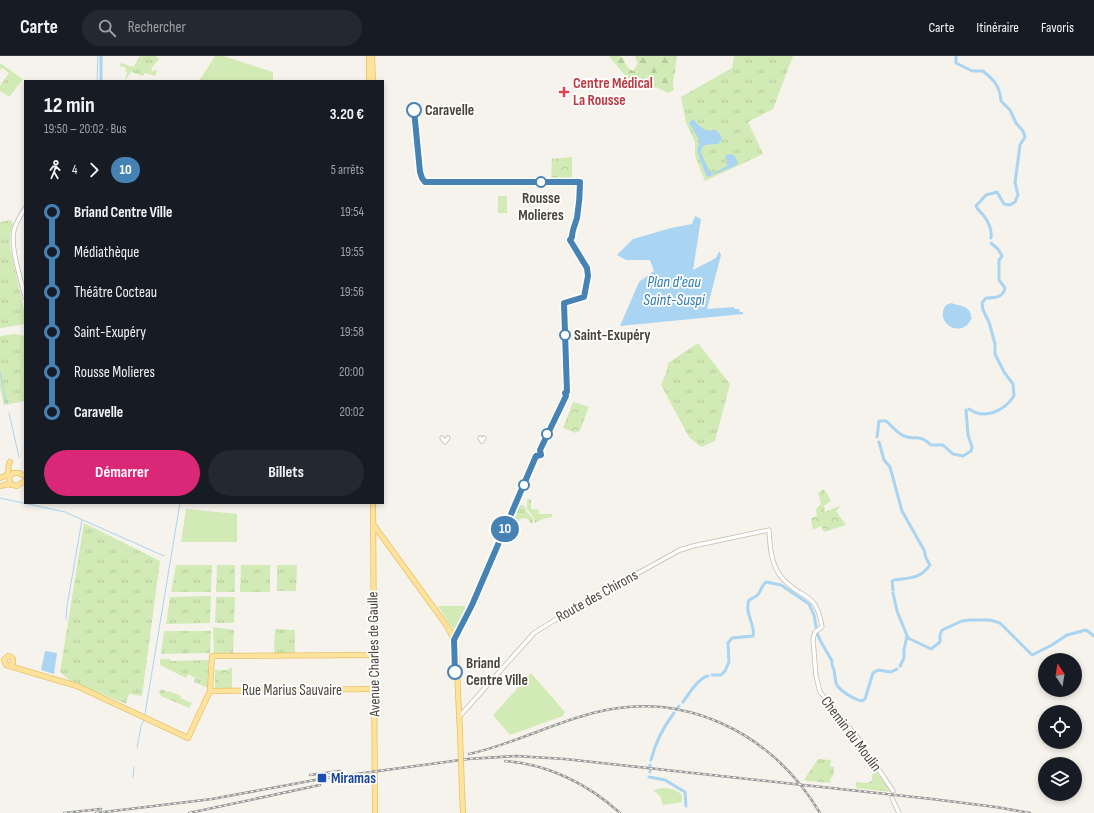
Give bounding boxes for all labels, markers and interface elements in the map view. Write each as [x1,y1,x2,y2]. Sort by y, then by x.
search box [82,10,362,46]
text: Carte [20,16,58,39]
icon: search [96,17,118,39]
text: Rechercher [128,18,186,37]
text: Carte [928,19,954,36]
text: Itinéraire [976,19,1019,36]
text: Favoris [1041,19,1074,36]
place label: Centre Médical La Rousse [573,74,653,110]
marker: Centre Médical La Rousse [558,86,570,98]
text: 12 min [44,92,95,119]
place label: Caravelle [425,101,474,120]
marker: Caravelle [406,102,422,118]
text: 3.20 € [330,105,364,124]
text: 19:50 – 20:02 · Bus [44,121,126,137]
icon: walk [44,159,66,181]
icon: forward [83,159,105,181]
text: 10 [119,161,132,178]
text: 4 [72,162,77,178]
text: 5 arrêts [331,162,364,178]
marker: Rousse Molieres [535,176,547,188]
place label: Rousse Molieres [518,189,564,225]
text: Briand Centre Ville [74,203,172,222]
text: 19:54 [341,204,364,220]
text: Médiathèque [74,243,139,262]
text: 19:55 [341,244,364,260]
water label: Plan d'eau Saint-Suspi [643,273,706,310]
text: Théâtre Cocteau [74,283,157,302]
text: 19:56 [340,284,364,300]
text: Saint-Exupéry [74,323,146,342]
text: 19:58 [340,324,364,340]
place label: Saint-Exupéry [574,326,651,345]
marker: Saint-Exupéry [559,329,571,341]
text: Rousse Molieres [74,363,155,382]
text: 20:00 [339,364,364,380]
text: Caravelle [74,403,123,422]
text: 20:02 [339,404,364,420]
unlabelled marker [541,428,553,440]
button: Démarrer [44,450,200,496]
button: Billets [208,450,364,496]
unlabelled marker [518,479,530,491]
line badge: 10 [487,516,523,542]
text: 10 [499,520,511,537]
street label: Route des Chirons [553,566,641,626]
street label: Avenue Charles de Gaulle [363,591,385,718]
north arrow [1038,653,1082,697]
map controls [1038,653,1082,801]
place label: Briand Centre Ville [466,654,528,690]
marker: Briand Centre Ville [447,664,463,680]
street label: Rue Marius Sauvaire [242,681,342,700]
street label: Chemin du Moulin [816,693,886,775]
button: locate [1038,705,1082,749]
button: layers [1038,757,1082,801]
place label: Miramas [331,769,376,788]
marker: Miramas [316,772,328,784]

